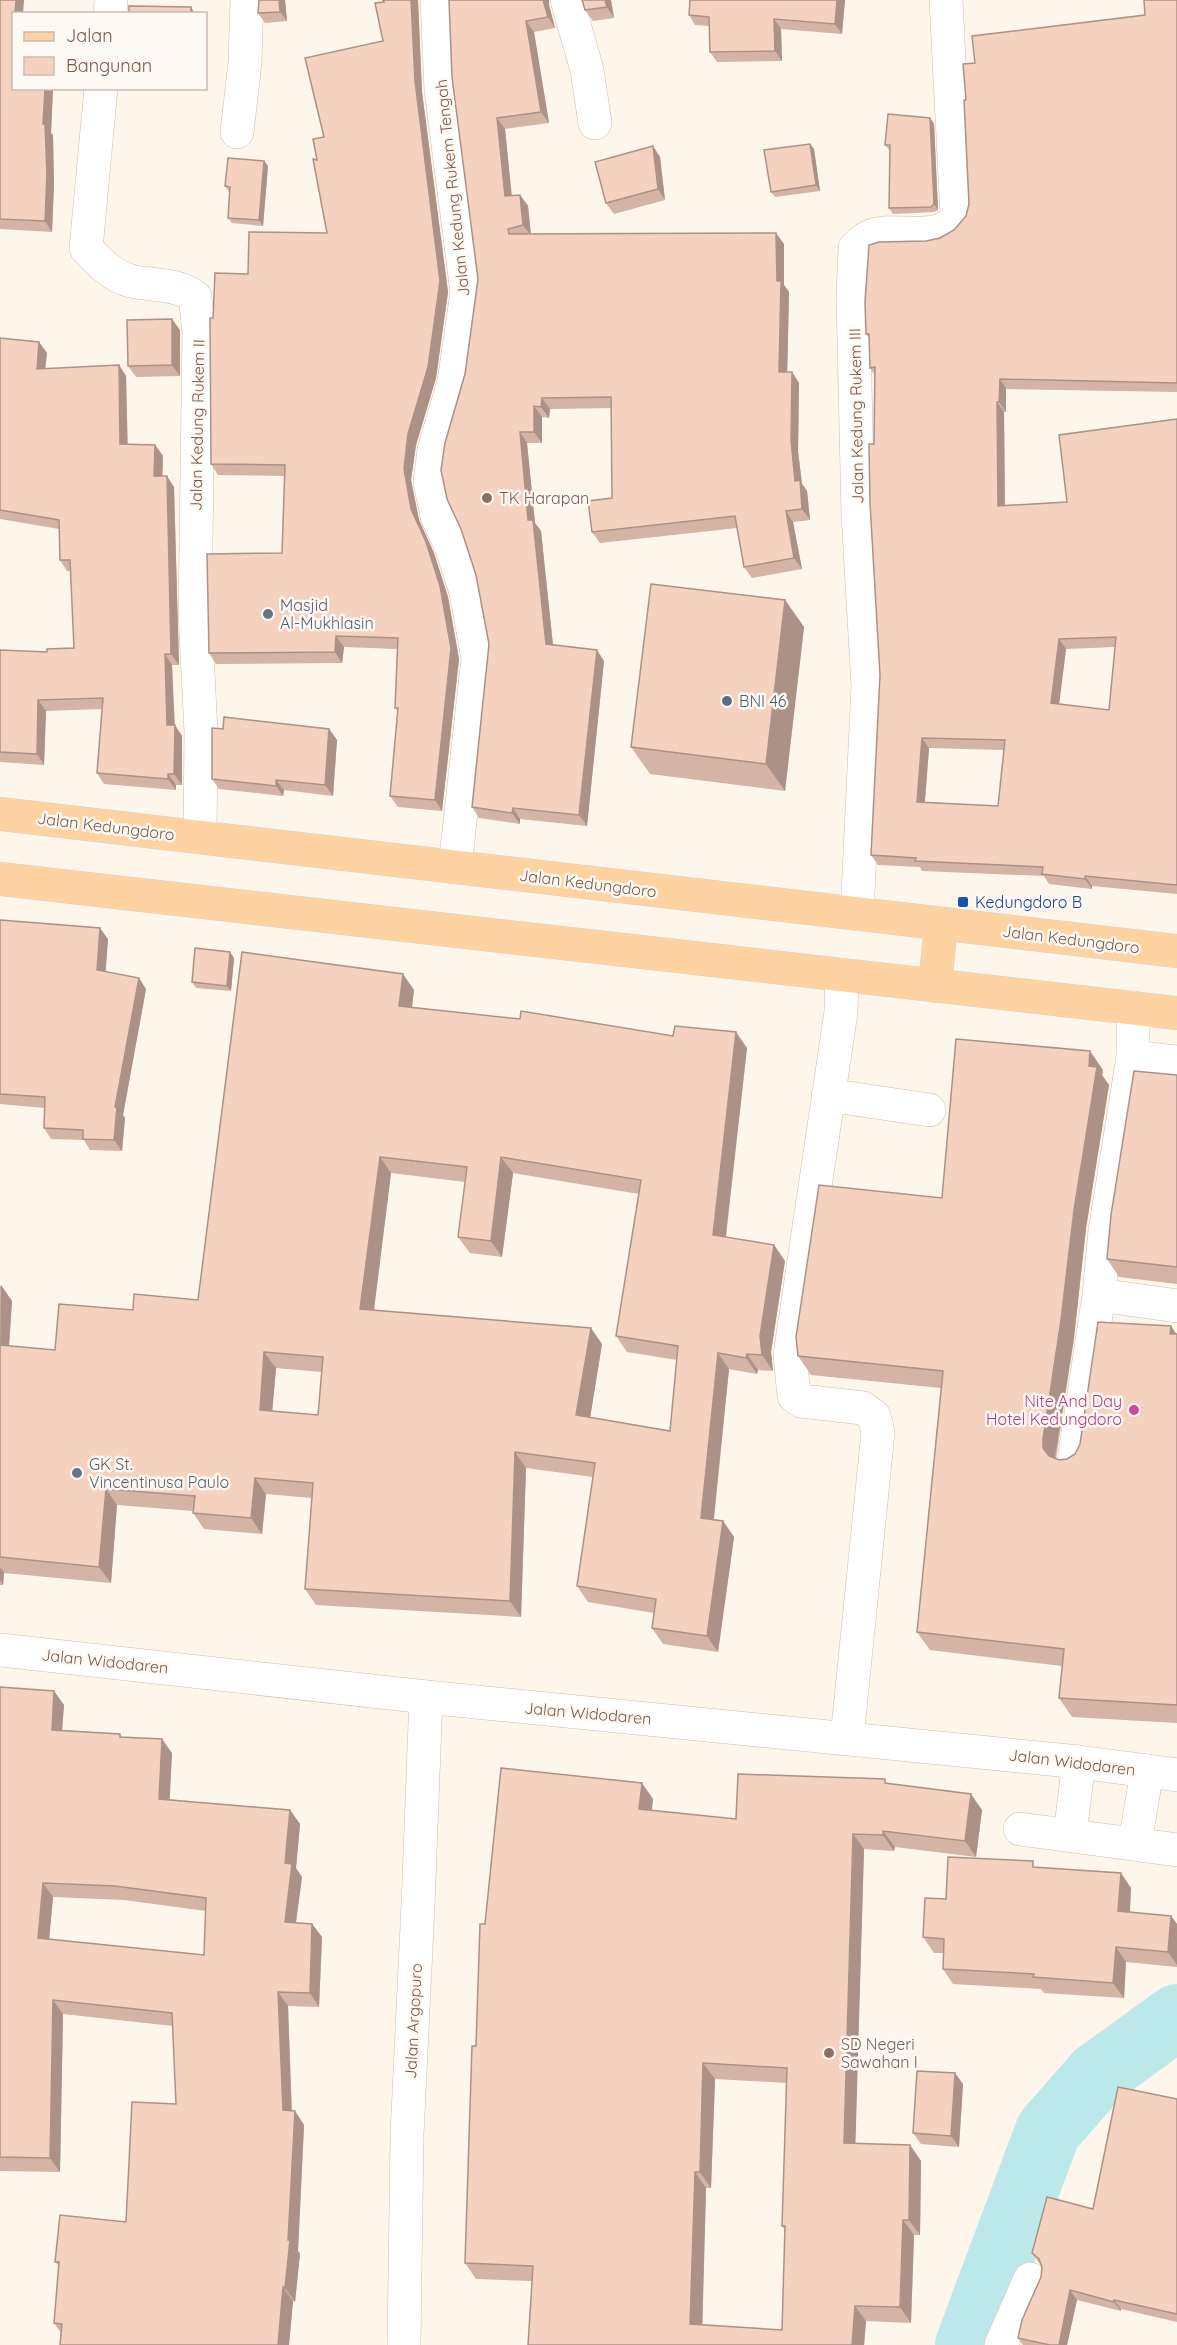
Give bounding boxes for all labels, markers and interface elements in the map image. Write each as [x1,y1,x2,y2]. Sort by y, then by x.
legend [12,12,207,90]
text: Jalan [66,24,113,47]
text: Bangunan [66,54,152,77]
street label: Jalan Kedung Rukem Tengah [431,78,473,298]
street label: Jalan Kedung Rukem III [844,328,868,504]
street label: Jalan Kedung Rukem II [186,339,208,511]
place label: TK Harapan [499,488,589,508]
marker: TK Harapan [480,491,494,505]
place label: Masjid Al-Mukhlasin [280,595,374,633]
marker: Masjid Al-Mukhlasin [261,607,275,621]
place label: BNI 46 [739,691,787,711]
marker: BNI 46 [720,694,734,708]
street label: Jalan Kedungdoro [36,808,176,844]
street label: Jalan Kedungdoro [518,865,658,901]
place label: Kedungdoro B [975,892,1082,912]
marker: Kedungdoro B [956,895,970,909]
street label: Jalan Kedungdoro [1001,921,1141,957]
place label: Nite And Day Hotel Kedungdoro [986,1391,1122,1429]
marker: Nite And Day Hotel Kedungdoro [1127,1403,1141,1417]
place label: GK St. Vincentinusa Paulo [89,1454,229,1492]
marker: GK St. Vincentinusa Paulo [70,1466,84,1480]
street label: Jalan Widodaren [41,1644,169,1678]
street label: Jalan Widodaren [524,1697,652,1729]
street label: Jalan Widodaren [1007,1744,1137,1780]
street label: Jalan Argopuro [400,1963,426,2079]
place label: SD Negeri Sawahan I [841,2034,918,2072]
marker: SD Negeri Sawahan I [822,2046,836,2060]

